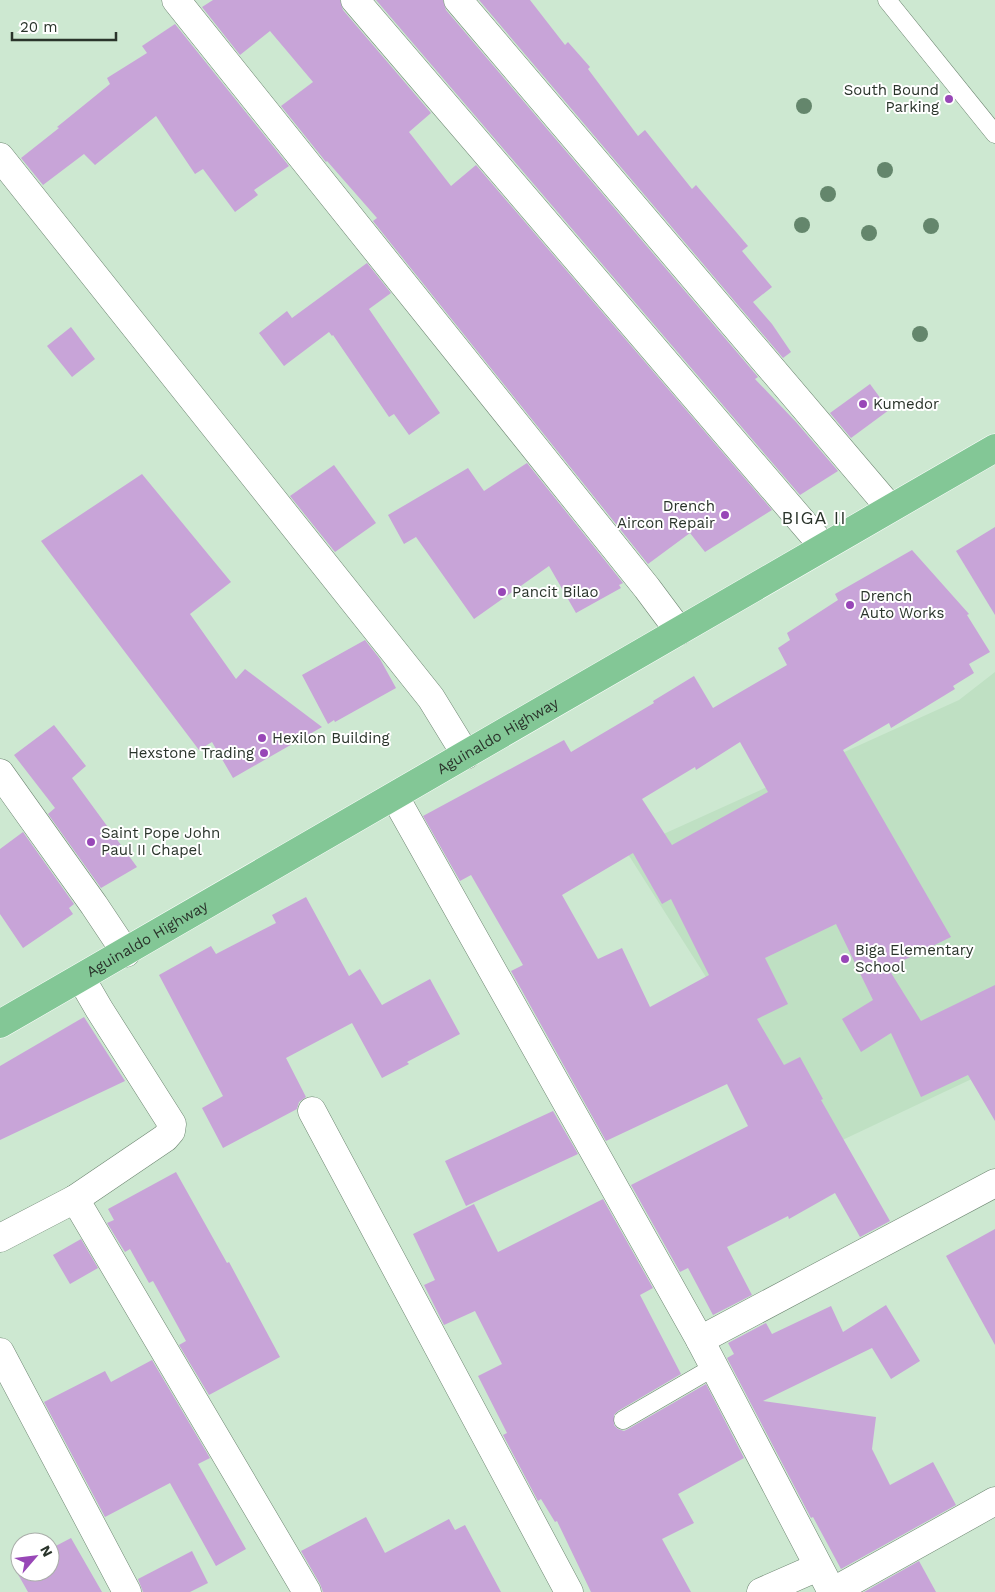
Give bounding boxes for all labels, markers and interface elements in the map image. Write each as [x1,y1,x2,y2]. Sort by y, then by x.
scale bar [12,10,116,42]
text: 20 m [20,18,58,36]
place label: South Bound Parking [844,81,939,116]
marker: South Bound Parking [943,93,955,105]
place label: Kumedor [873,395,939,413]
marker: Kumedor [857,398,869,410]
place label: Drench Aircon Repair [617,497,715,532]
district label: BIGA II [781,507,847,528]
marker: Drench Aircon Repair [719,509,731,521]
place label: Pancit Bilao [512,583,599,601]
marker: Pancit Bilao [496,586,508,598]
place label: Drench Auto Works [860,587,944,622]
marker: Drench Auto Works [844,599,856,611]
street label: Aguinaldo Highway [434,694,562,778]
place label: Hexilon Building [272,729,390,747]
marker: Hexilon Building [256,732,268,744]
place label: Hexstone Trading [128,744,254,762]
marker: Hexstone Trading [258,747,270,759]
place label: Saint Pope John Paul II Chapel [101,824,220,859]
marker: Saint Pope John Paul II Chapel [85,836,97,848]
street label: Aguinaldo Highway [83,896,211,981]
place label: Biga Elementary School [855,941,974,976]
marker: Biga Elementary School [839,953,851,965]
north arrow [10,1532,60,1582]
text: N [37,1543,56,1559]

